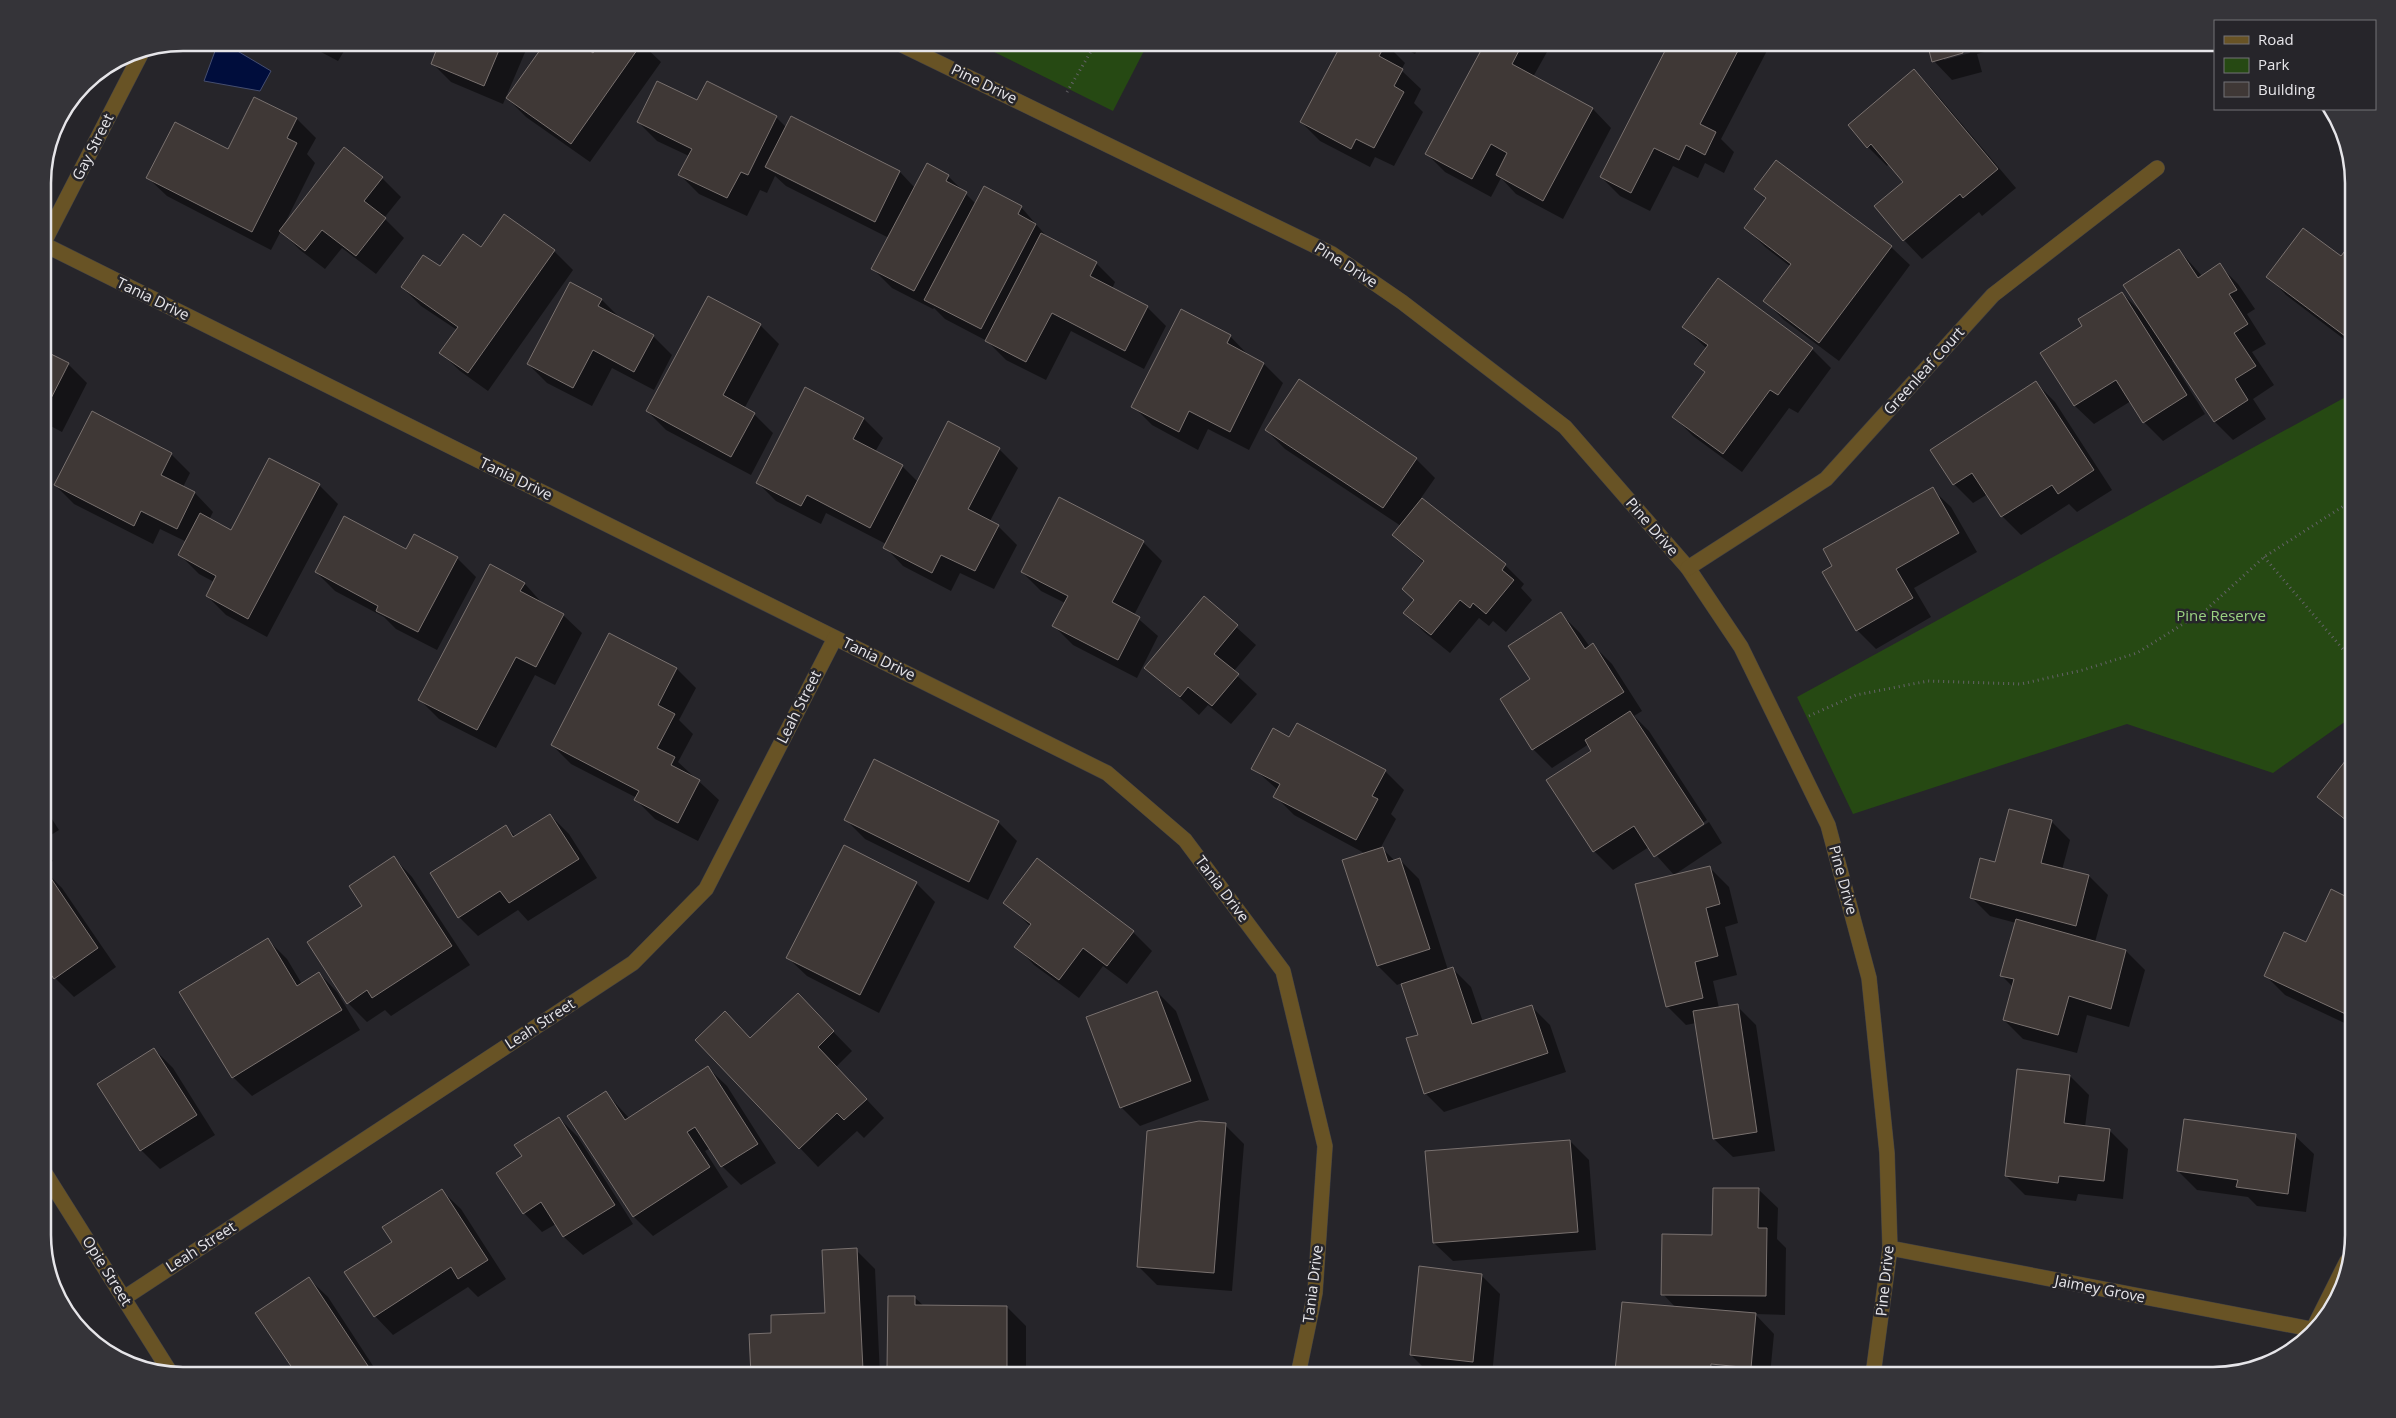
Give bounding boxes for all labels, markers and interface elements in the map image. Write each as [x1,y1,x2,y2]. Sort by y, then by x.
legend [2214,20,2376,110]
text: Road [2258,29,2294,49]
text: Park [2258,54,2289,74]
street label: Pine Drive [948,59,1021,108]
text: Building [2258,79,2315,99]
street label: Gay Street [67,110,117,183]
street label: Pine Drive [1311,237,1382,291]
street label: Tania Drive [114,272,193,324]
street label: Greenleaf Court [1878,322,1968,419]
street label: Tania Drive [477,452,556,504]
street label: Pine Drive [1622,493,1684,560]
park label: Pine Reserve [2176,605,2266,625]
street label: Tania Drive [840,632,919,684]
street label: Leah Street [771,667,825,747]
street label: Pine Drive [1825,843,1863,917]
street label: Tania Drive [1191,851,1254,926]
street label: Leah Street [501,993,578,1053]
street label: Leah Street [162,1216,239,1276]
street label: Opie Street [78,1232,137,1309]
street label: Tania Drive [1297,1244,1327,1324]
street label: Pine Drive [1870,1245,1898,1317]
street label: Jaimey Grove [2051,1269,2147,1307]

